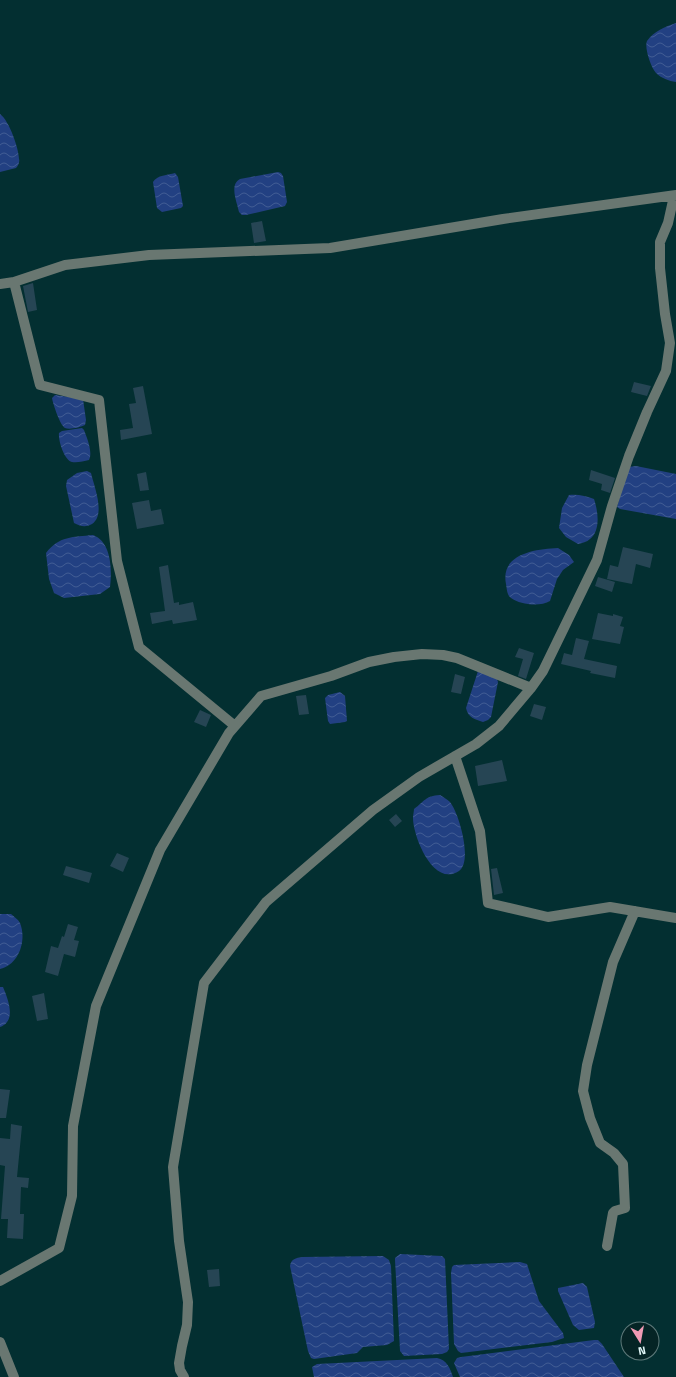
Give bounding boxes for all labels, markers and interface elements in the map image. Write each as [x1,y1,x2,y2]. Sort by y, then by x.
north arrow [620,1321,660,1361]
text: N [637,1342,647,1359]

